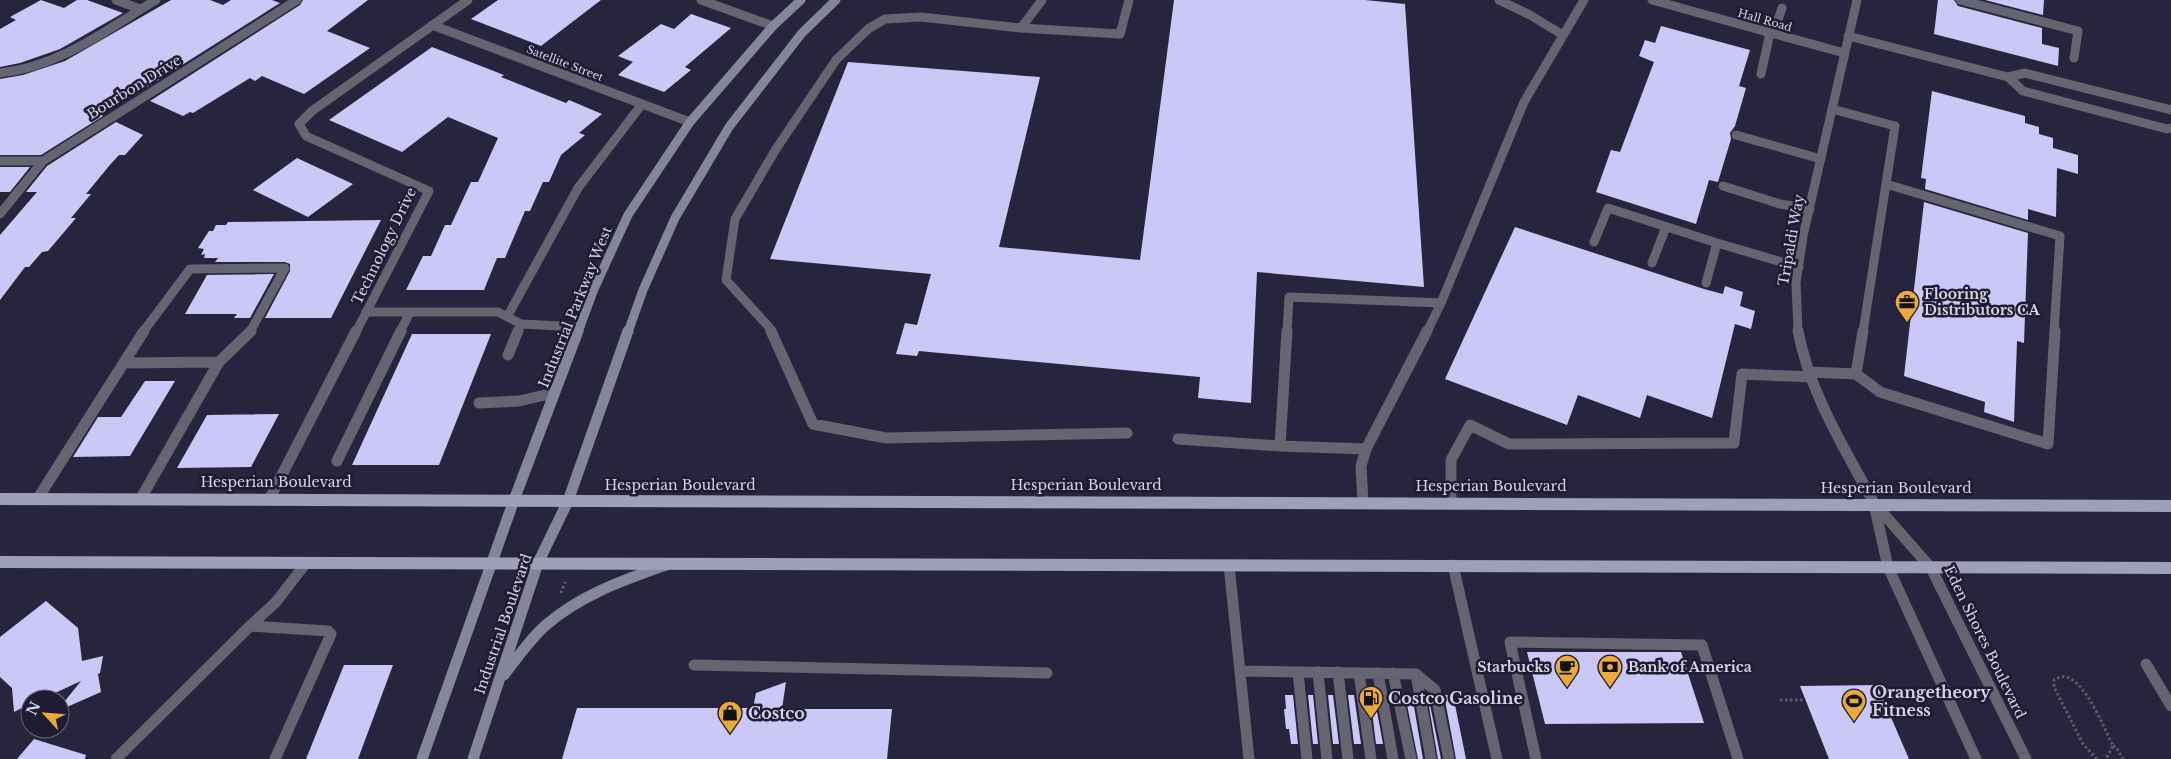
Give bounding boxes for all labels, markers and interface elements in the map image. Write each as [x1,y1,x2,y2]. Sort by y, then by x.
street label: Hall Road [1736,6,1794,35]
street label: Satellite Street [525,42,606,84]
street label: Bourbon Drive [83,51,185,123]
street label: Technology Drive [348,184,420,308]
street label: Tripaldi Way [1774,193,1808,287]
street label: Industrial Parkway West [534,223,616,390]
place label: Flooring Distributors CA [1924,285,2041,319]
office icon: Flooring Distributors CA [1894,289,1920,323]
street label: Hesperian Boulevard [200,473,352,491]
street label: Hesperian Boulevard [604,476,756,494]
street label: Hesperian Boulevard [1010,476,1162,494]
street label: Hesperian Boulevard [1415,477,1567,495]
street label: Hesperian Boulevard [1820,479,1972,497]
street label: Industrial Boulevard [470,551,536,697]
street label: Eden Shores Boulevard [1940,563,2030,722]
cafe icon: Starbucks [1554,654,1580,688]
bank icon: Bank of America [1597,654,1623,688]
place label: Starbucks [1477,658,1550,676]
place label: Bank of America [1628,658,1752,676]
place label: Orangetheory Fitness [1872,682,1991,720]
fuel station icon: Costco Gasoline [1358,685,1384,719]
place label: Costco Gasoline [1388,688,1523,708]
sports icon: Orangetheory Fitness [1841,688,1867,722]
north arrow [20,689,70,739]
text: N [22,698,44,718]
shop icon: Costco [717,700,743,734]
place label: Costco [748,703,805,723]

